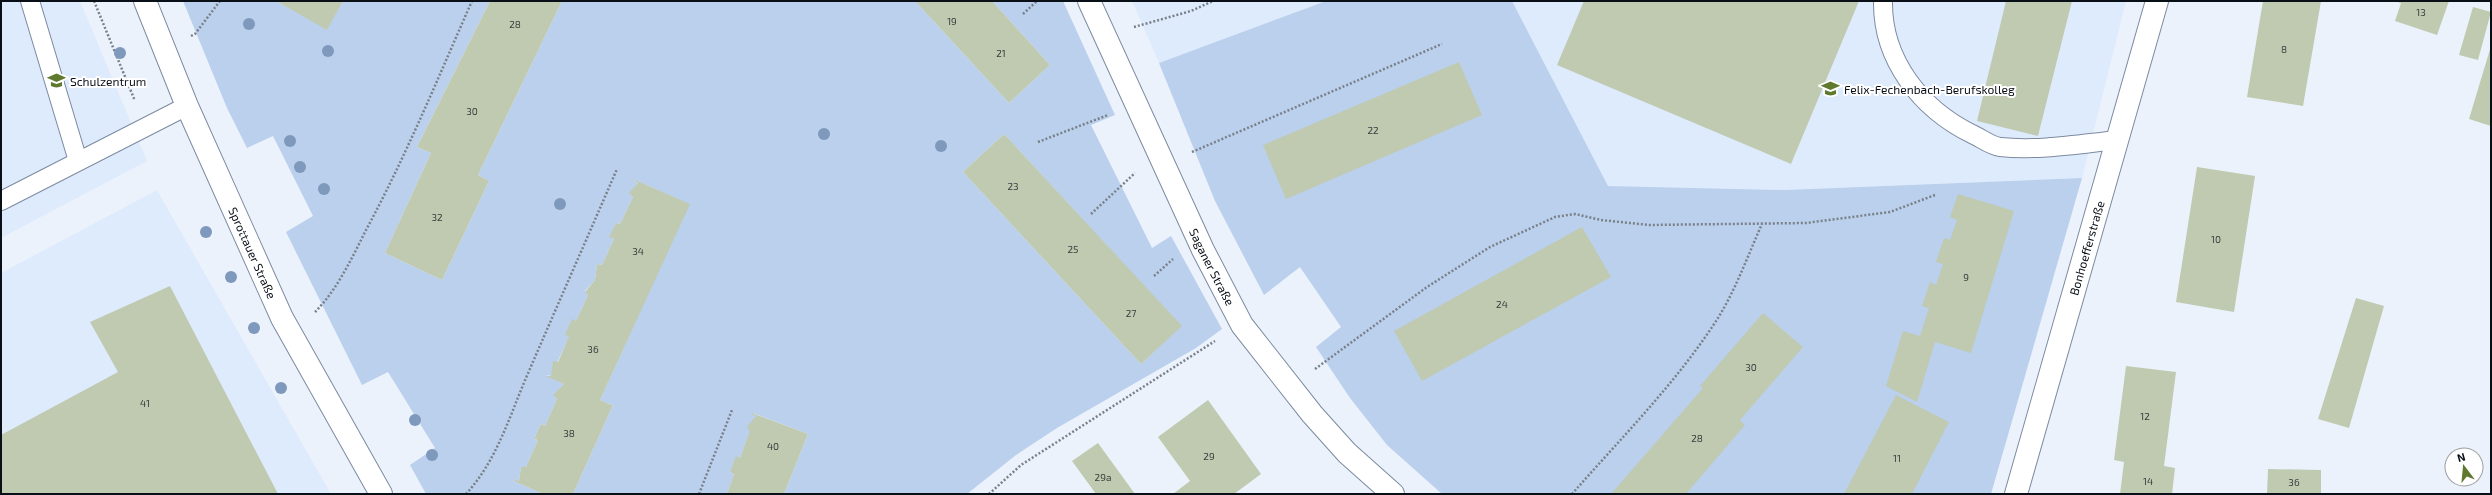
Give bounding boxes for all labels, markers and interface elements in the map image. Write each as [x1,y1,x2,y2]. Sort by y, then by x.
house number: 13 [2416,6,2426,18]
house number: 19 [947,15,957,27]
house number: 28 [509,18,521,30]
house number: 8 [2281,43,2287,55]
house number: 21 [996,47,1006,59]
school or university icon: Schulzentrum [47,71,67,91]
place label: Schulzentrum [70,74,146,88]
school or university icon: Felix-Fechenbach-Berufskolleg [1821,79,1841,99]
place label: Felix-Fechenbach-Berufskolleg [1844,82,2015,96]
house number: 30 [466,105,478,117]
house number: 22 [1367,124,1379,136]
house number: 23 [1007,180,1019,192]
street label: Bonhoefferstraße [2066,199,2107,297]
street label: Sprottauer Straße [226,205,279,301]
house number: 32 [431,211,443,223]
street label: Saganer Straße [1187,226,1238,308]
house number: 10 [2211,233,2221,245]
house number: 25 [1068,243,1078,255]
house number: 34 [632,245,644,257]
house number: 9 [1963,271,1969,283]
house number: 24 [1496,298,1508,310]
house number: 27 [1126,307,1136,319]
house number: 36 [587,343,599,355]
house number: 30 [1745,361,1757,373]
house number: 41 [140,397,150,409]
house number: 12 [2140,410,2150,422]
house number: 38 [563,427,575,439]
house number: 28 [1691,432,1703,444]
house number: 40 [767,440,779,452]
north arrow [2444,447,2484,487]
house number: 29 [1203,450,1215,462]
text: N [2455,450,2467,464]
house number: 11 [1893,452,1901,464]
house number: 29a [1095,471,1111,483]
house number: 14 [2143,475,2153,487]
house number: 36 [2288,476,2300,488]

